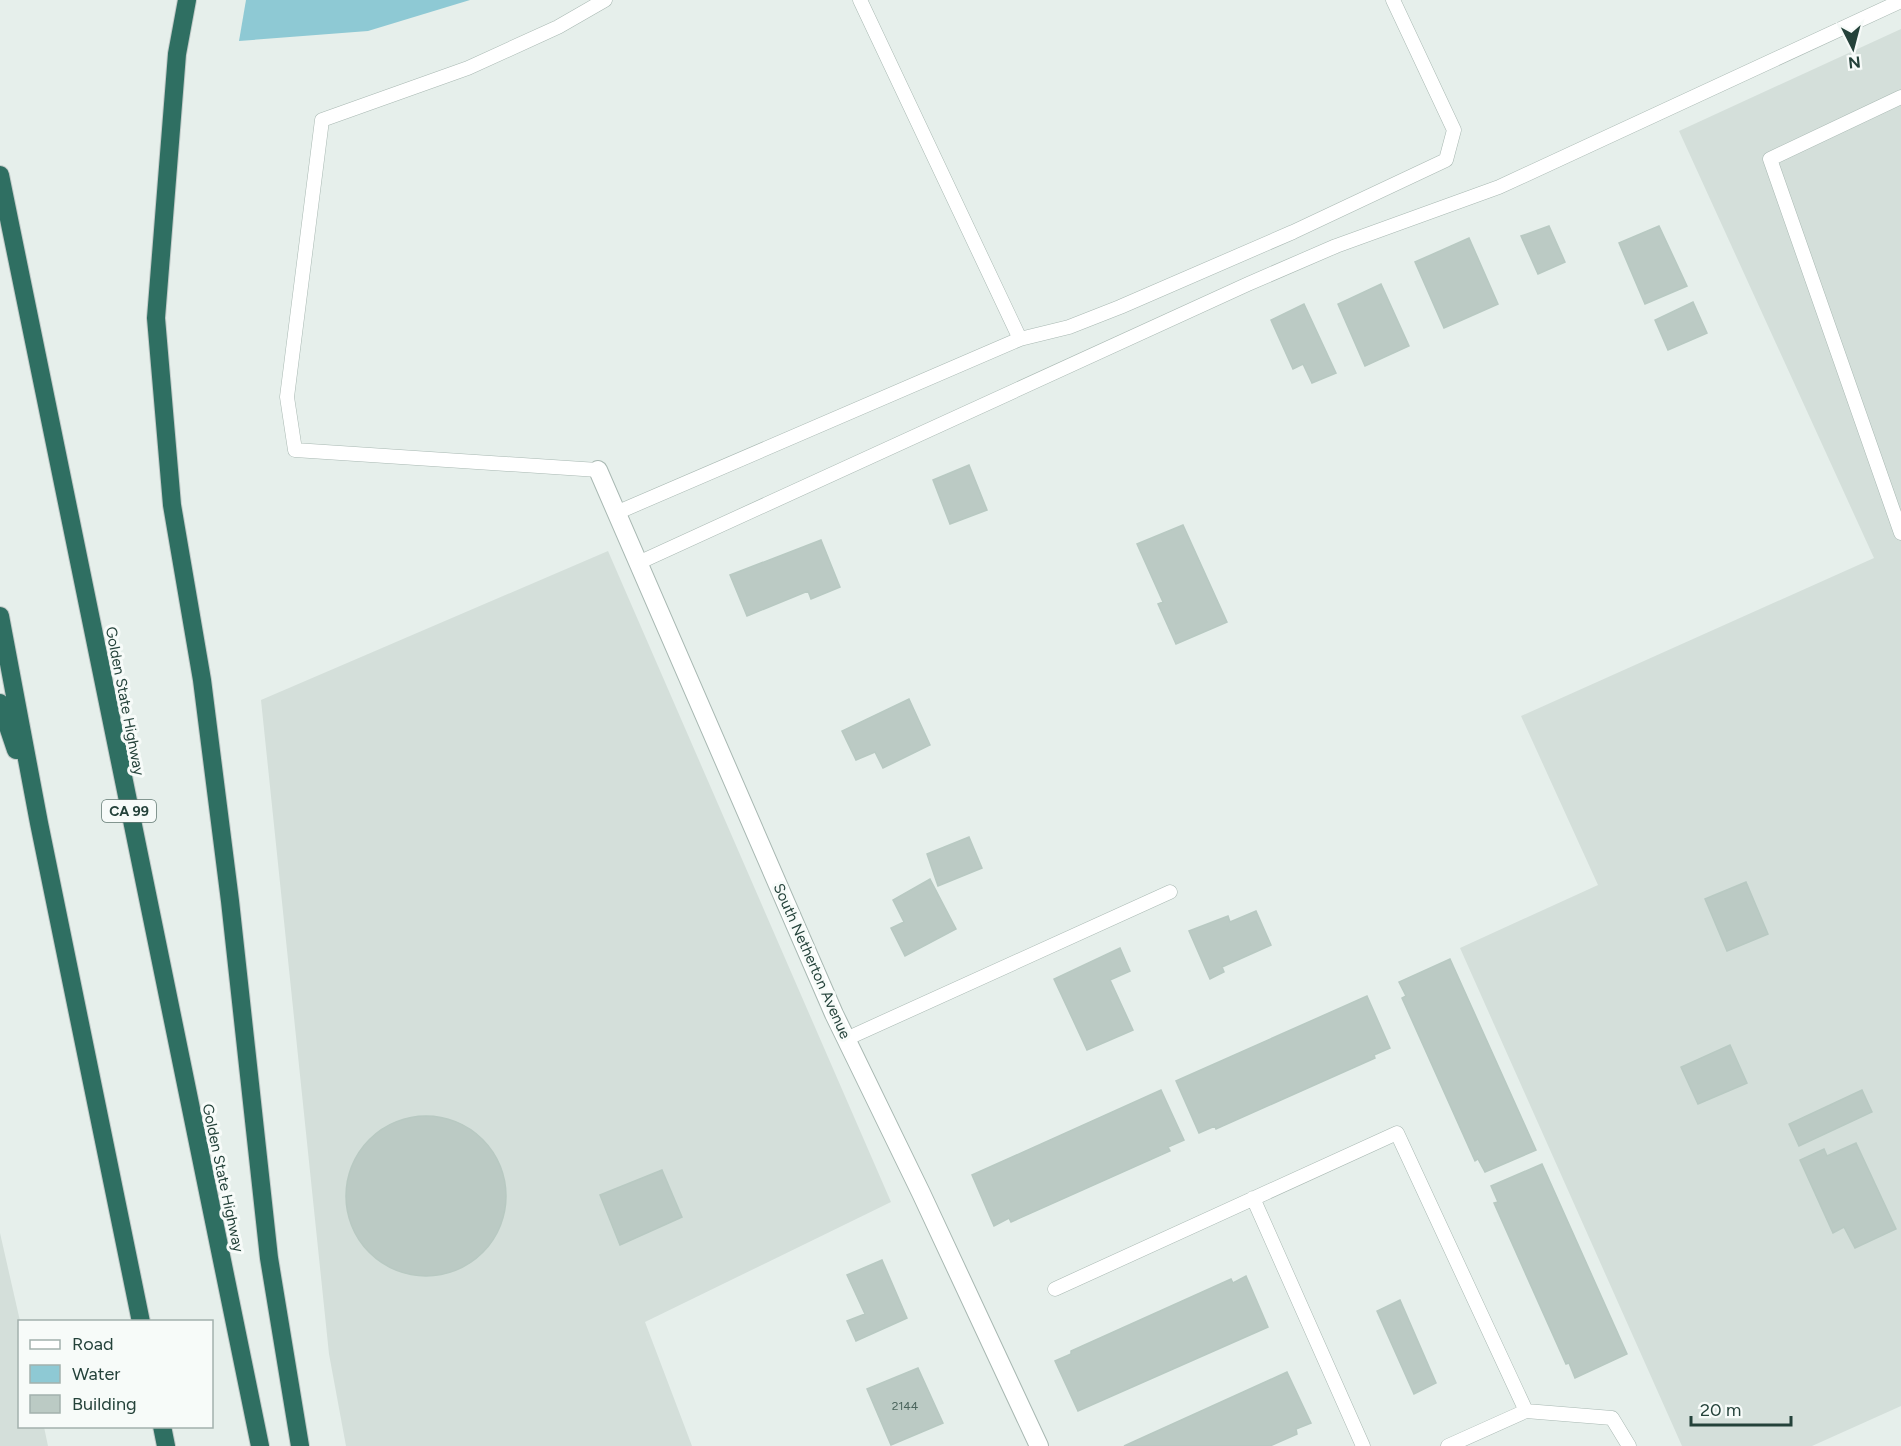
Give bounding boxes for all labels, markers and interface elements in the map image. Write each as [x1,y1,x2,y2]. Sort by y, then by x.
north arrow [1823,18,1883,78]
text: N [1847,52,1862,73]
street label: Golden State Highway [102,625,148,777]
road number: CA 99 [102,800,156,822]
street label: South Netherton Avenue [770,880,854,1042]
street label: Golden State Highway [198,1102,248,1254]
legend [18,1320,213,1428]
text: Road [72,1333,113,1355]
text: Water [72,1363,120,1385]
scale bar [1691,1389,1792,1427]
text: Building [72,1393,137,1415]
house number: 2144 [892,1399,919,1413]
text: 20 m [1700,1399,1741,1421]

